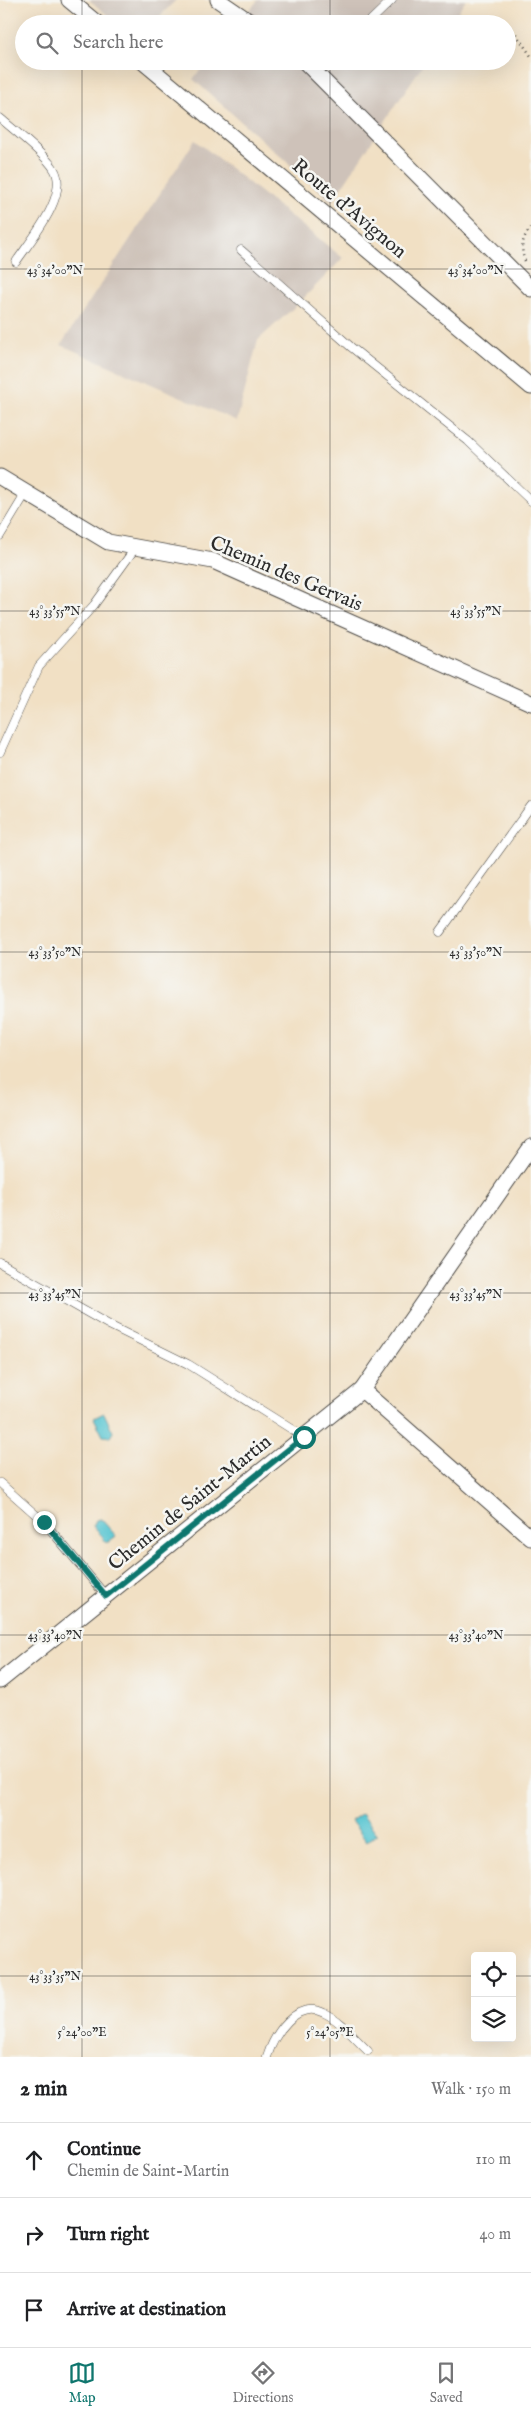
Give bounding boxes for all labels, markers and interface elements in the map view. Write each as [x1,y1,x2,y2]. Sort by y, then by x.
search box [15,15,516,70]
icon: search [33,29,61,57]
text: Search here [73,31,164,55]
street label: Route d'Avignon [287,154,412,264]
text: 43°34'00"N [27,263,84,278]
text: 43°34'00"N [448,263,505,278]
street label: Chemin des Gervais [206,531,366,617]
text: 43°33'55"N [29,604,81,619]
text: 43°33'55"N [450,604,502,619]
text: 43°33'50"N [29,945,82,960]
text: 43°33'50"N [450,945,503,960]
text: 43°33'45"N [29,1287,82,1302]
text: 43°33'45"N [450,1287,503,1302]
route start [293,1426,316,1449]
street label: Chemin de Saint-Martin [103,1429,277,1577]
route end [33,1511,56,1534]
text: 43°33'40"N [28,1628,83,1643]
text: 43°33'40"N [449,1628,504,1643]
map controls [471,1952,516,2042]
button: locate [471,1952,516,1997]
text: 43°33'35"N [29,1969,81,1984]
button: layers [471,1997,516,2042]
text: 5°24'00"E [57,2025,107,2040]
text: 5°24'05"E [306,2025,354,2040]
text: 2 min [20,2076,67,2103]
text: Walk · 150 m [431,2080,511,2100]
text: Continue [67,2138,141,2162]
icon: ahead [20,2146,48,2174]
text: 110 m [475,2150,511,2170]
text: Chemin de Saint-Martin [67,2162,229,2182]
icon: right [20,2221,48,2249]
text: Turn right [67,2223,149,2247]
text: 40 m [479,2225,511,2245]
icon: arrive [20,2296,48,2324]
text: Arrive at destination [67,2298,226,2322]
tab: Map [68,2359,96,2407]
tab: Directions [232,2359,293,2407]
tab: Saved [430,2359,463,2407]

